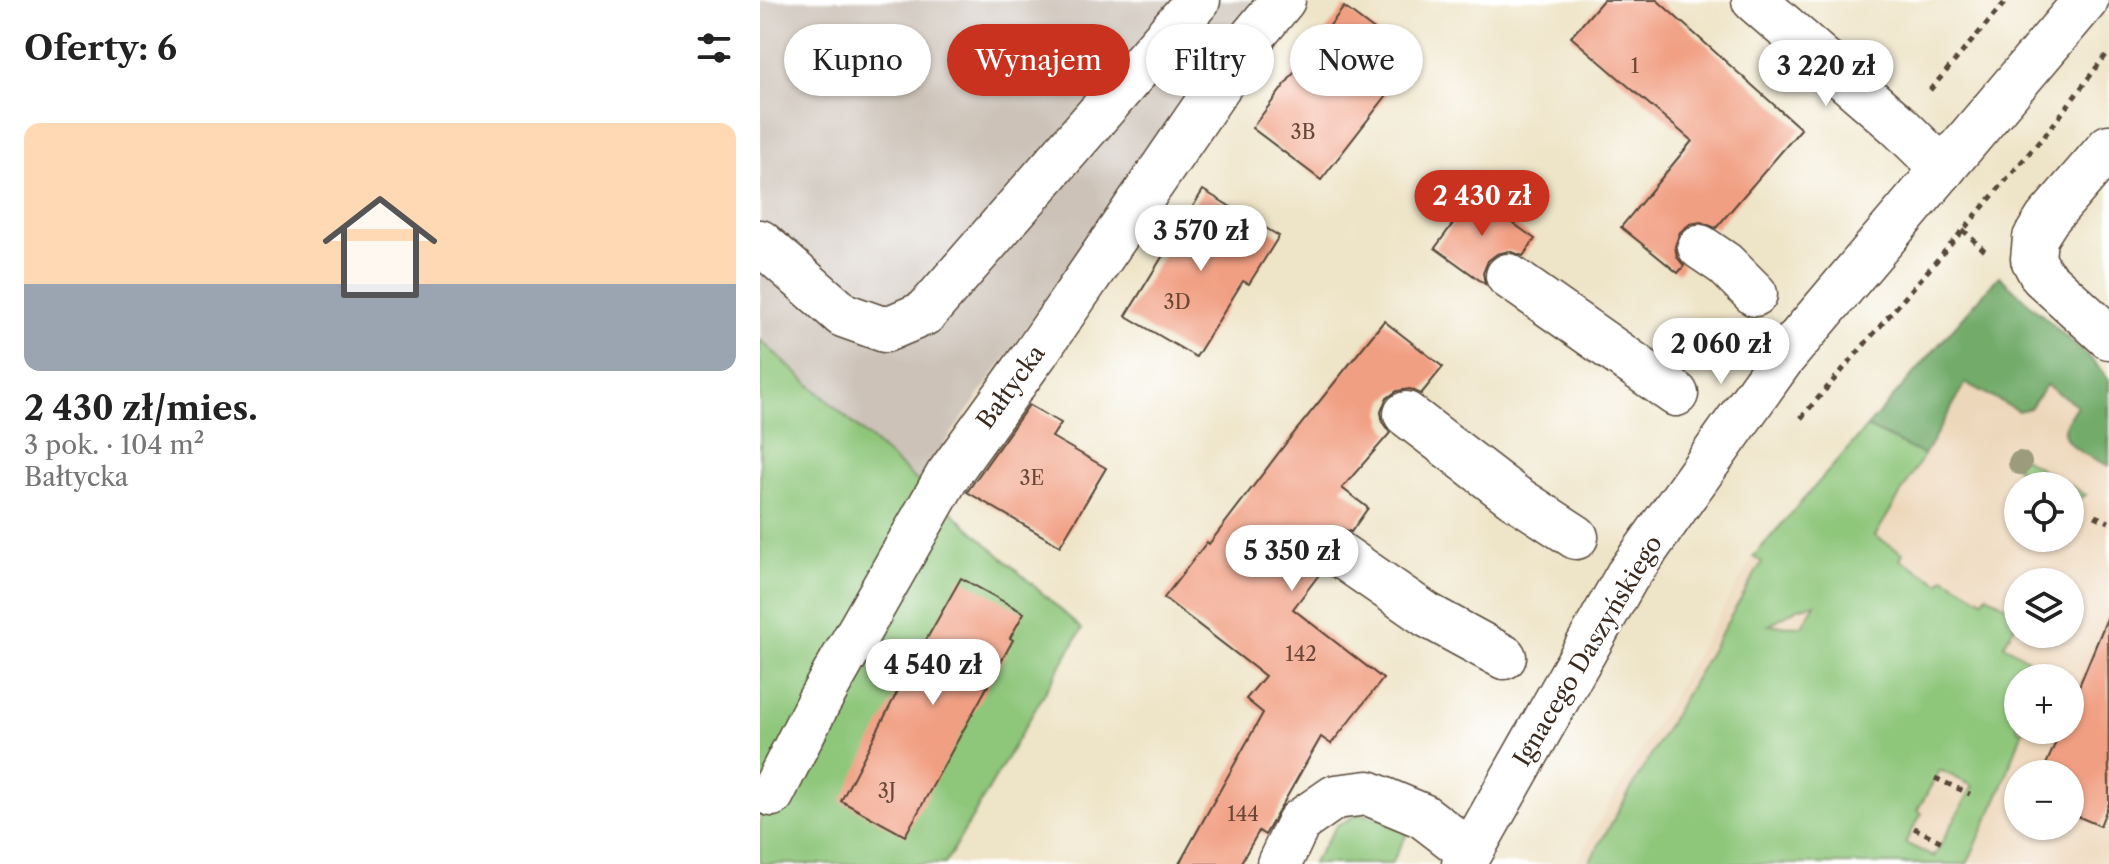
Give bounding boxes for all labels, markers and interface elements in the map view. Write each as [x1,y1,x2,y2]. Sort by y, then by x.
chip: Kupno [784,24,931,96]
chip: Wynajem [947,24,1130,96]
chip: Filtry [1146,24,1274,96]
chip: Nowe [1290,24,1423,96]
icon: filters [692,26,736,70]
text: Oferty: 6 [24,27,177,69]
pin: 3 220 zł [1743,40,1909,108]
text: 3 220 zł [1777,50,1875,82]
house number: 1 [1631,54,1640,78]
house number: 3B [1291,120,1315,144]
pin: 2 430 zł [1399,170,1565,238]
icon: home [308,175,452,319]
text: 2 430 zł [1433,180,1532,212]
pin: 3 570 zł [1118,205,1284,273]
text: 3 570 zł [1153,215,1249,247]
house number: 3D [1163,290,1191,314]
pin: 2 060 zł [1638,318,1804,386]
text: 2 060 zł [1671,328,1772,360]
street label: Bałtycka [970,339,1051,434]
text: 2 430 zł/mies. [24,387,258,429]
text: 3 pok. · 104 m² [24,429,204,461]
text: Bałtycka [24,461,129,493]
house number: 3E [1020,466,1044,490]
map controls [2004,472,2084,840]
button: locate [2004,472,2084,552]
pin: 5 350 zł [1209,525,1375,593]
street label: Ignacego Daszyńskiego [1507,530,1668,771]
text: 5 350 zł [1244,535,1340,567]
button: layers [2004,568,2084,648]
pin: 4 540 zł [850,639,1016,707]
house number: 142 [1285,642,1317,666]
text: 4 540 zł [884,649,982,681]
button: + [2004,664,2084,744]
button: − [2004,760,2084,840]
house number: 3J [878,779,896,803]
house number: 144 [1227,802,1259,826]

